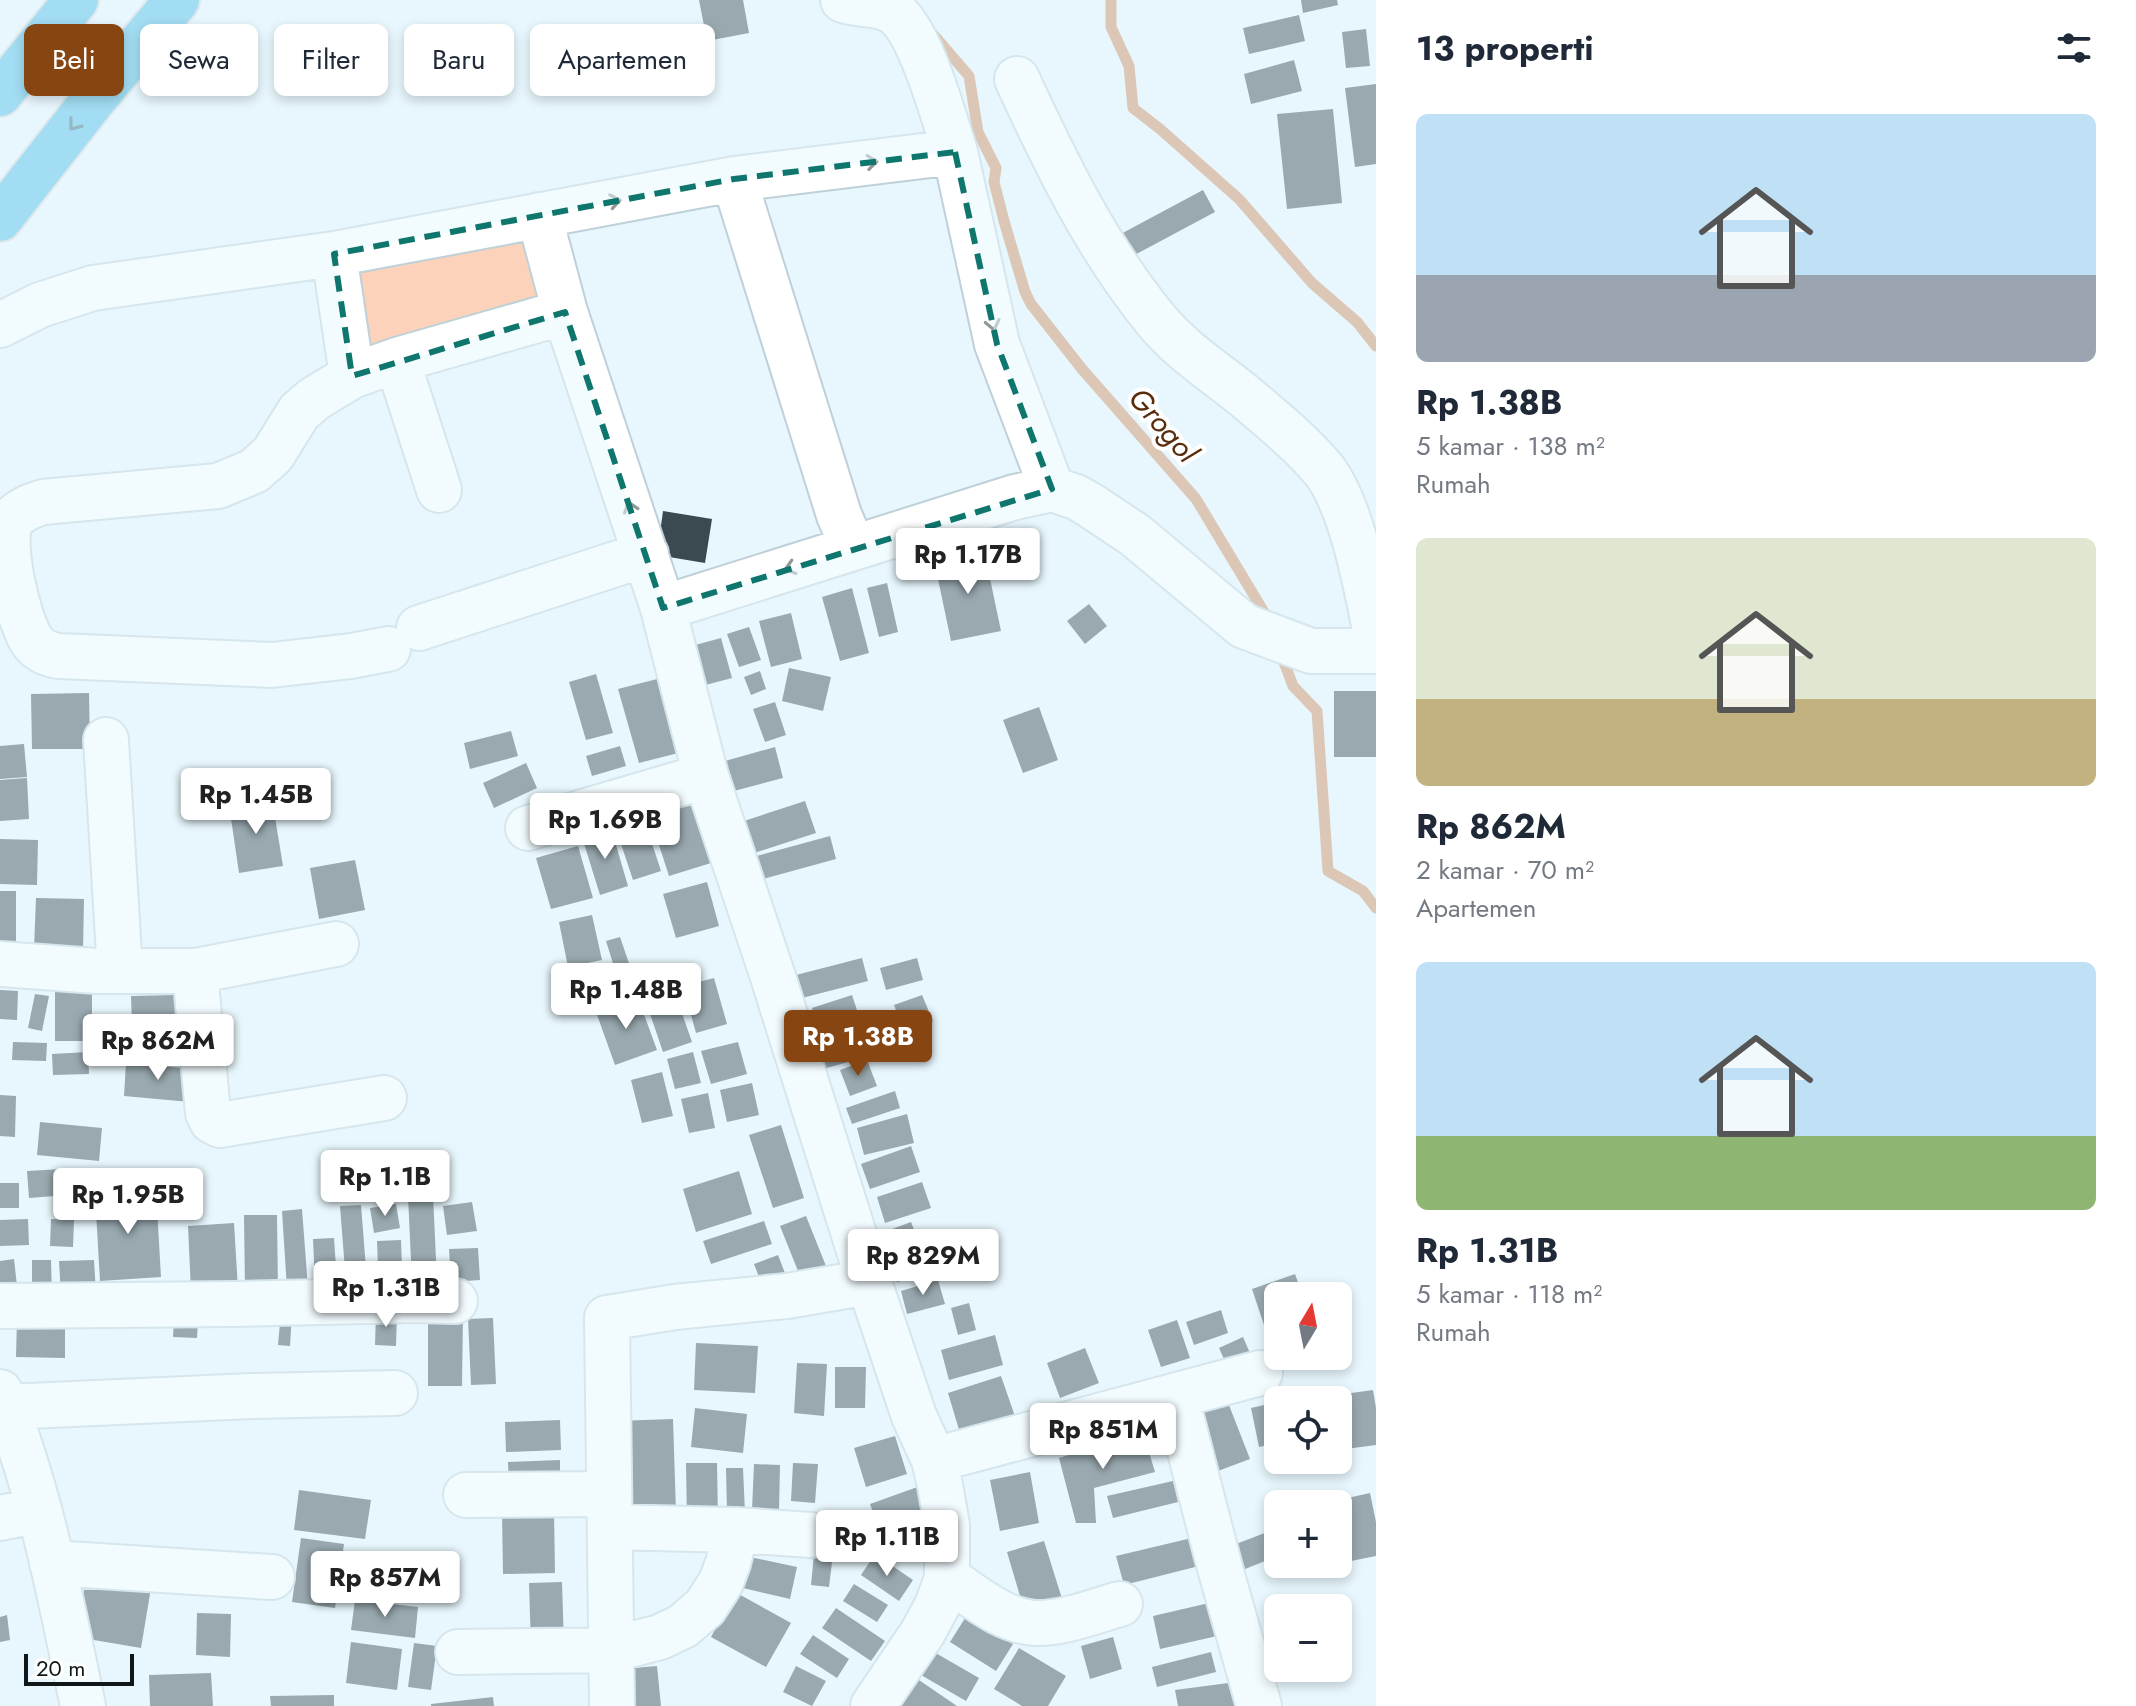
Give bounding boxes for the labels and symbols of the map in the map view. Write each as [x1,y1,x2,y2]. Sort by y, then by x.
one-way arrow [69,116,84,130]
one-way arrow [866,154,879,171]
one-way arrow [609,193,622,210]
one-way arrow [984,317,1001,331]
water label: Grogol [1119,378,1209,473]
one-way arrow [624,501,640,515]
pin: Rp 1.17B [885,528,1051,596]
one-way arrow [783,559,797,575]
pin: Rp 1.45B [173,768,339,836]
pin: Rp 1.69B [522,793,688,861]
pin: Rp 1.48B [543,963,709,1031]
pin: Rp 1.38B [775,1010,941,1078]
pin: Rp 862M [84,1014,232,1082]
pin: Rp 1.1B [311,1150,459,1218]
pin: Rp 1.95B [45,1168,211,1236]
pin: Rp 829M [849,1229,997,1297]
pin: Rp 1.31B [303,1261,469,1329]
north arrow [1264,1282,1352,1370]
pin: Rp 851M [1029,1403,1177,1471]
pin: Rp 1.11B [804,1510,970,1578]
pin: Rp 857M [311,1551,459,1619]
scale bar [24,1650,134,1686]

